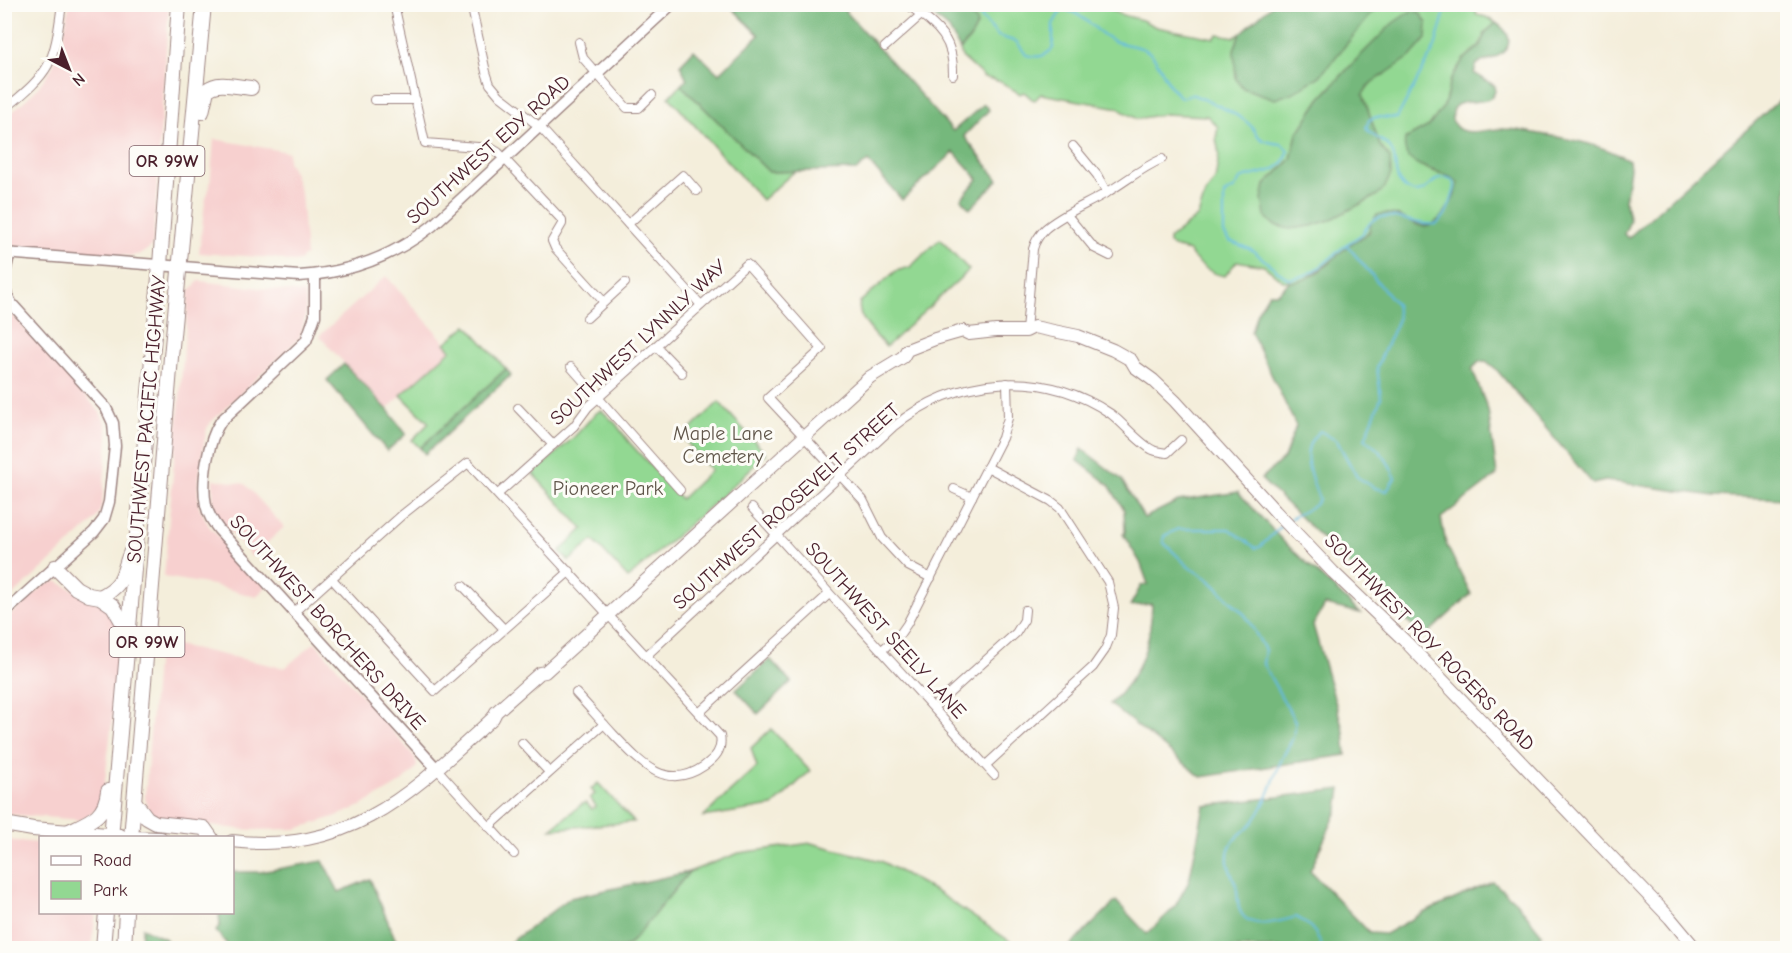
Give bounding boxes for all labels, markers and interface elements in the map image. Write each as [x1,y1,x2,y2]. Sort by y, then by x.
north arrow [39,39,99,99]
text: N [68,69,88,90]
street label: SOUTHWEST EDY ROAD [402,70,575,229]
road number: OR 99W [130,146,204,176]
street label: SOUTHWEST LYNNLY WAY [546,255,731,430]
street label: SOUTHWEST PACIFIC HIGHWAY [122,274,171,564]
street label: SOUTHWEST ROOSEVELT STREET [668,398,905,614]
park label: Maple Lane Cemetery [673,422,773,468]
park label: Pioneer Park [553,477,663,500]
street label: SOUTHWEST BORCHERS DRIVE [225,510,430,734]
street label: SOUTHWEST ROY ROGERS ROAD [1320,529,1540,756]
street label: SOUTHWEST SEELY LANE [800,537,971,723]
road number: OR 99W [110,627,184,657]
legend [39,836,234,914]
text: Road [93,850,132,871]
text: Park [93,880,128,901]

